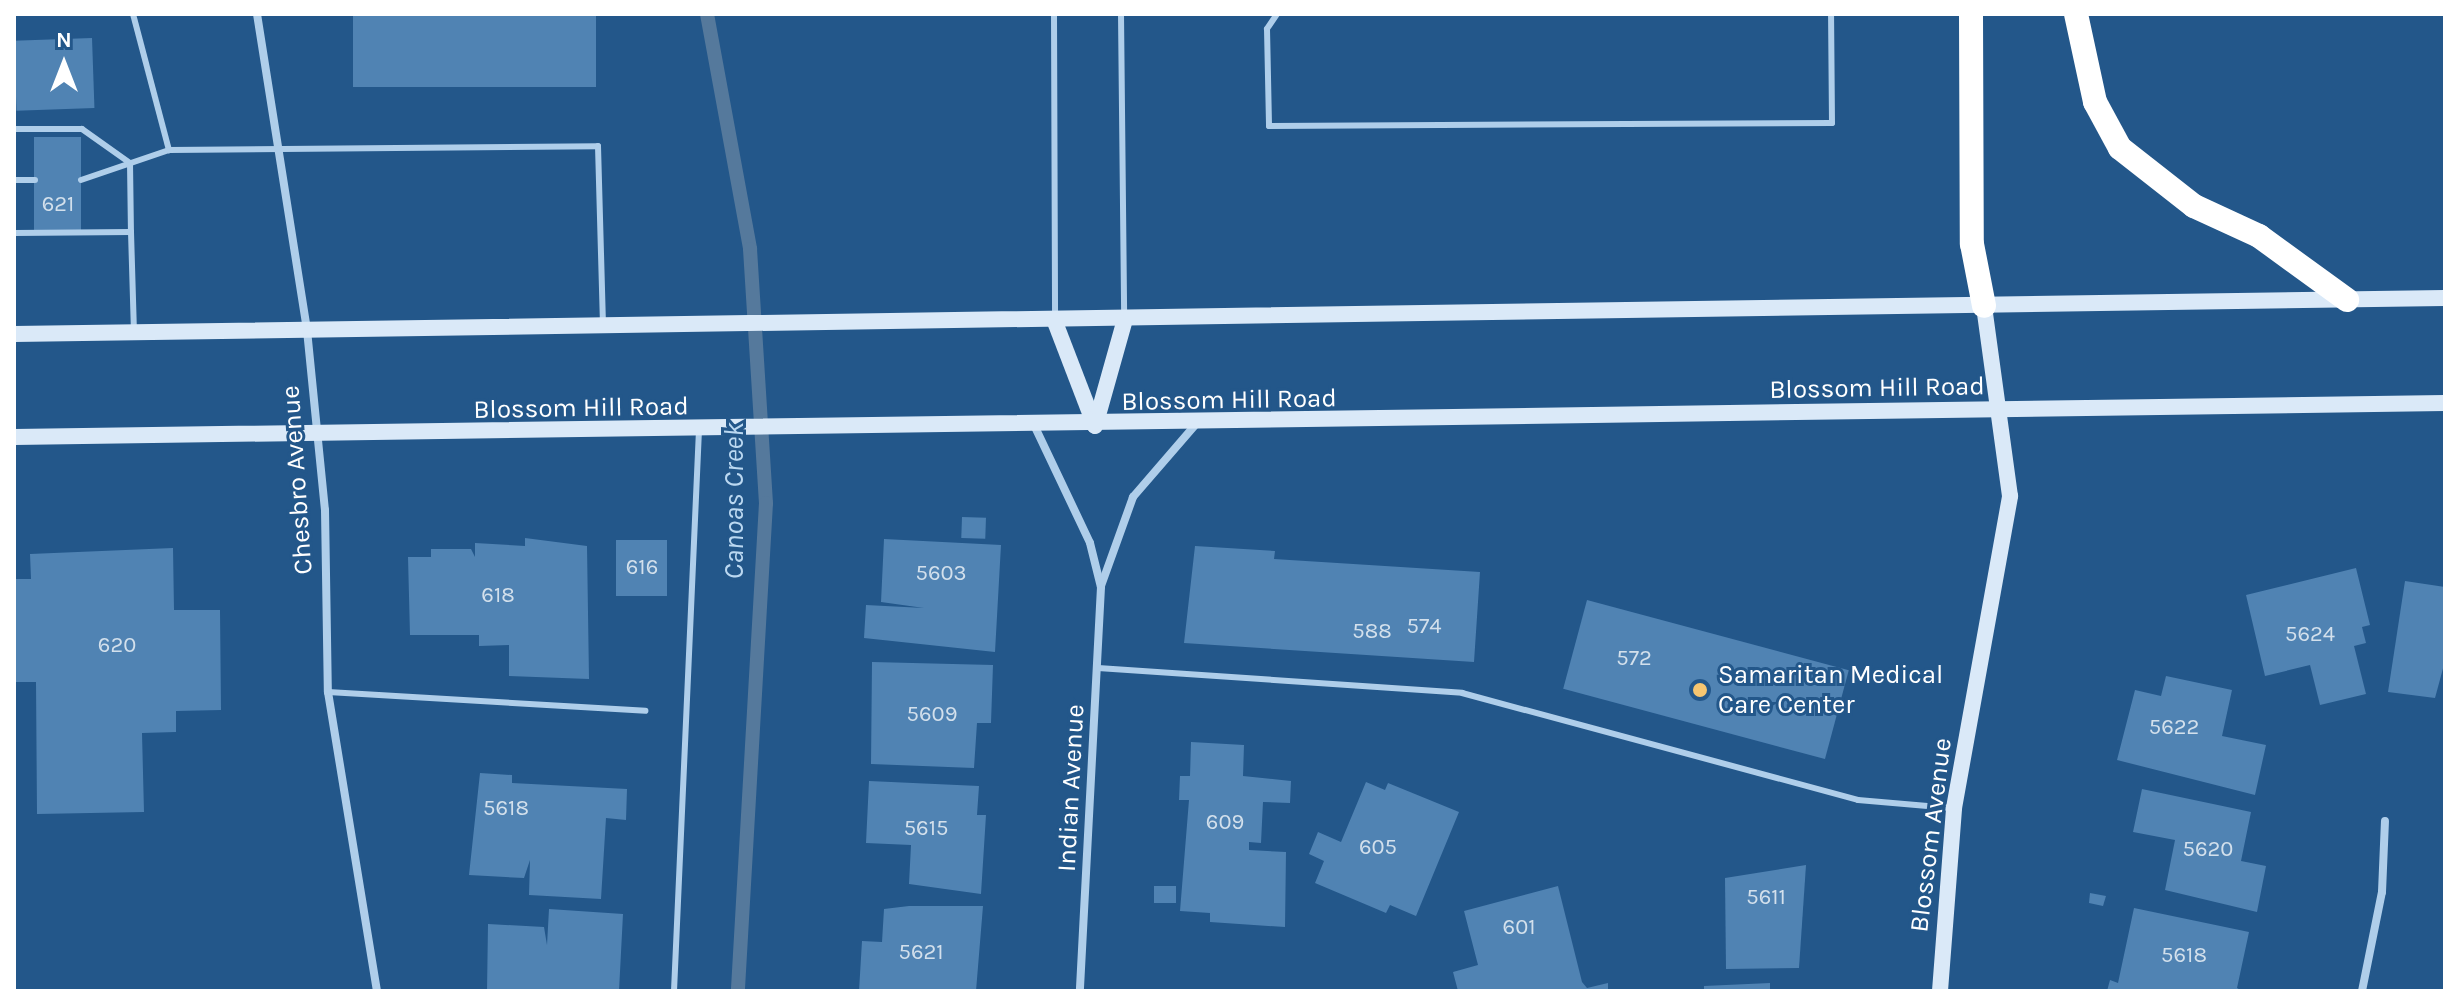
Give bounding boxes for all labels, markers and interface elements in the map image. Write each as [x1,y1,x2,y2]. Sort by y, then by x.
north arrow [24,24,104,104]
text: N [56,27,72,53]
house number: 621 [42,192,74,218]
street label: Blossom Hill Road [1769,371,1985,405]
street label: Blossom Hill Road [1121,383,1337,417]
street label: Chesbro Avenue [275,384,319,576]
street label: Blossom Hill Road [473,391,689,425]
water label: Canoas Creek [717,422,751,580]
house number: 616 [626,555,658,581]
house number: 5603 [915,561,967,587]
house number: 618 [481,583,515,609]
house number: 574 [1406,614,1442,640]
house number: 588 [1352,619,1392,645]
house number: 5624 [2285,622,2335,648]
house number: 620 [98,633,136,659]
house number: 572 [1616,646,1652,672]
place label: Samaritan Medical Care Center [1718,659,1943,720]
marker: Samaritan Medical Care Center [1689,679,1711,701]
house number: 5609 [907,702,957,728]
street label: Indian Avenue [1051,703,1091,873]
house number: 5622 [2149,715,2199,741]
street label: Blossom Avenue [1904,736,1958,934]
house number: 5618 [483,796,529,822]
house number: 609 [1206,810,1244,836]
house number: 5615 [904,816,948,842]
house number: 605 [1359,835,1397,861]
house number: 5620 [2183,837,2233,863]
house number: 5611 [1746,885,1786,911]
house number: 601 [1503,915,1535,941]
house number: 5621 [898,940,944,966]
house number: 5618 [2161,943,2207,969]

